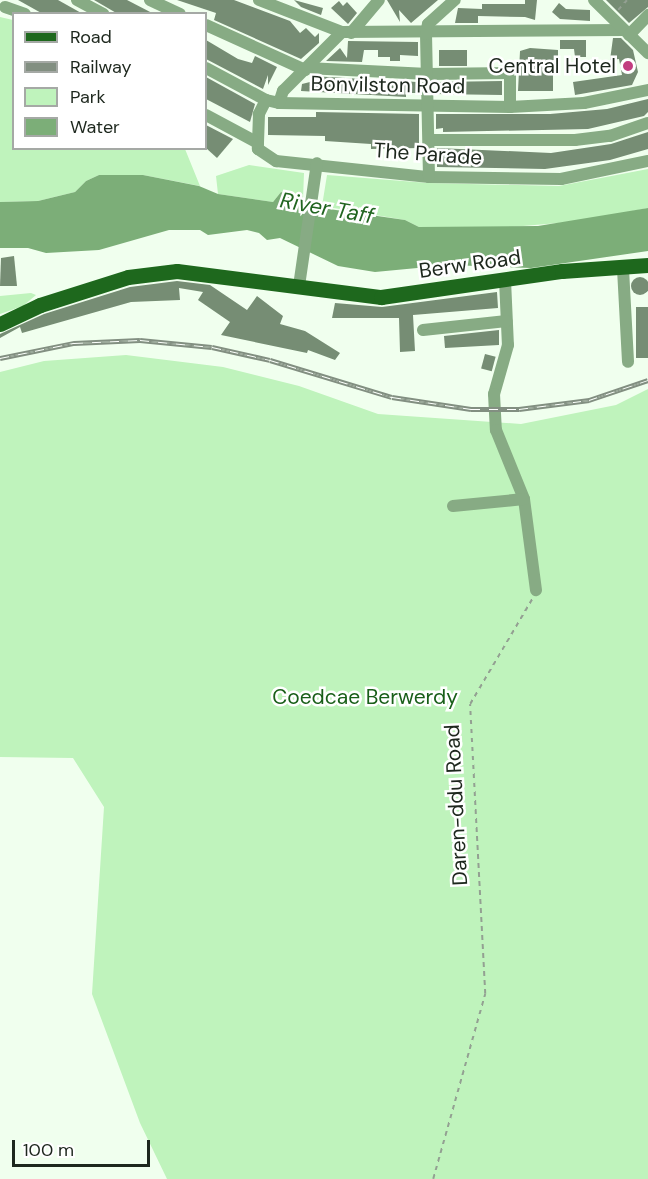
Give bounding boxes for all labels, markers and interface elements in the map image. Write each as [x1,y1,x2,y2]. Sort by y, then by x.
legend [12,12,207,150]
text: Road [70,25,112,49]
place label: Central Hotel [488,53,616,79]
text: Railway [70,55,132,79]
marker: Central Hotel [621,59,635,73]
street label: Bonvilston Road [310,71,466,99]
text: Park [70,85,106,109]
text: Water [70,115,120,139]
street label: The Parade [373,138,483,170]
water label: River Taff [278,187,376,229]
street label: Berw Road [417,244,523,284]
park label: Coedcae Berwerdy [272,684,458,710]
street label: Daren-ddu Road [439,724,473,886]
scale bar [15,1128,153,1166]
text: 100 m [23,1138,74,1162]

